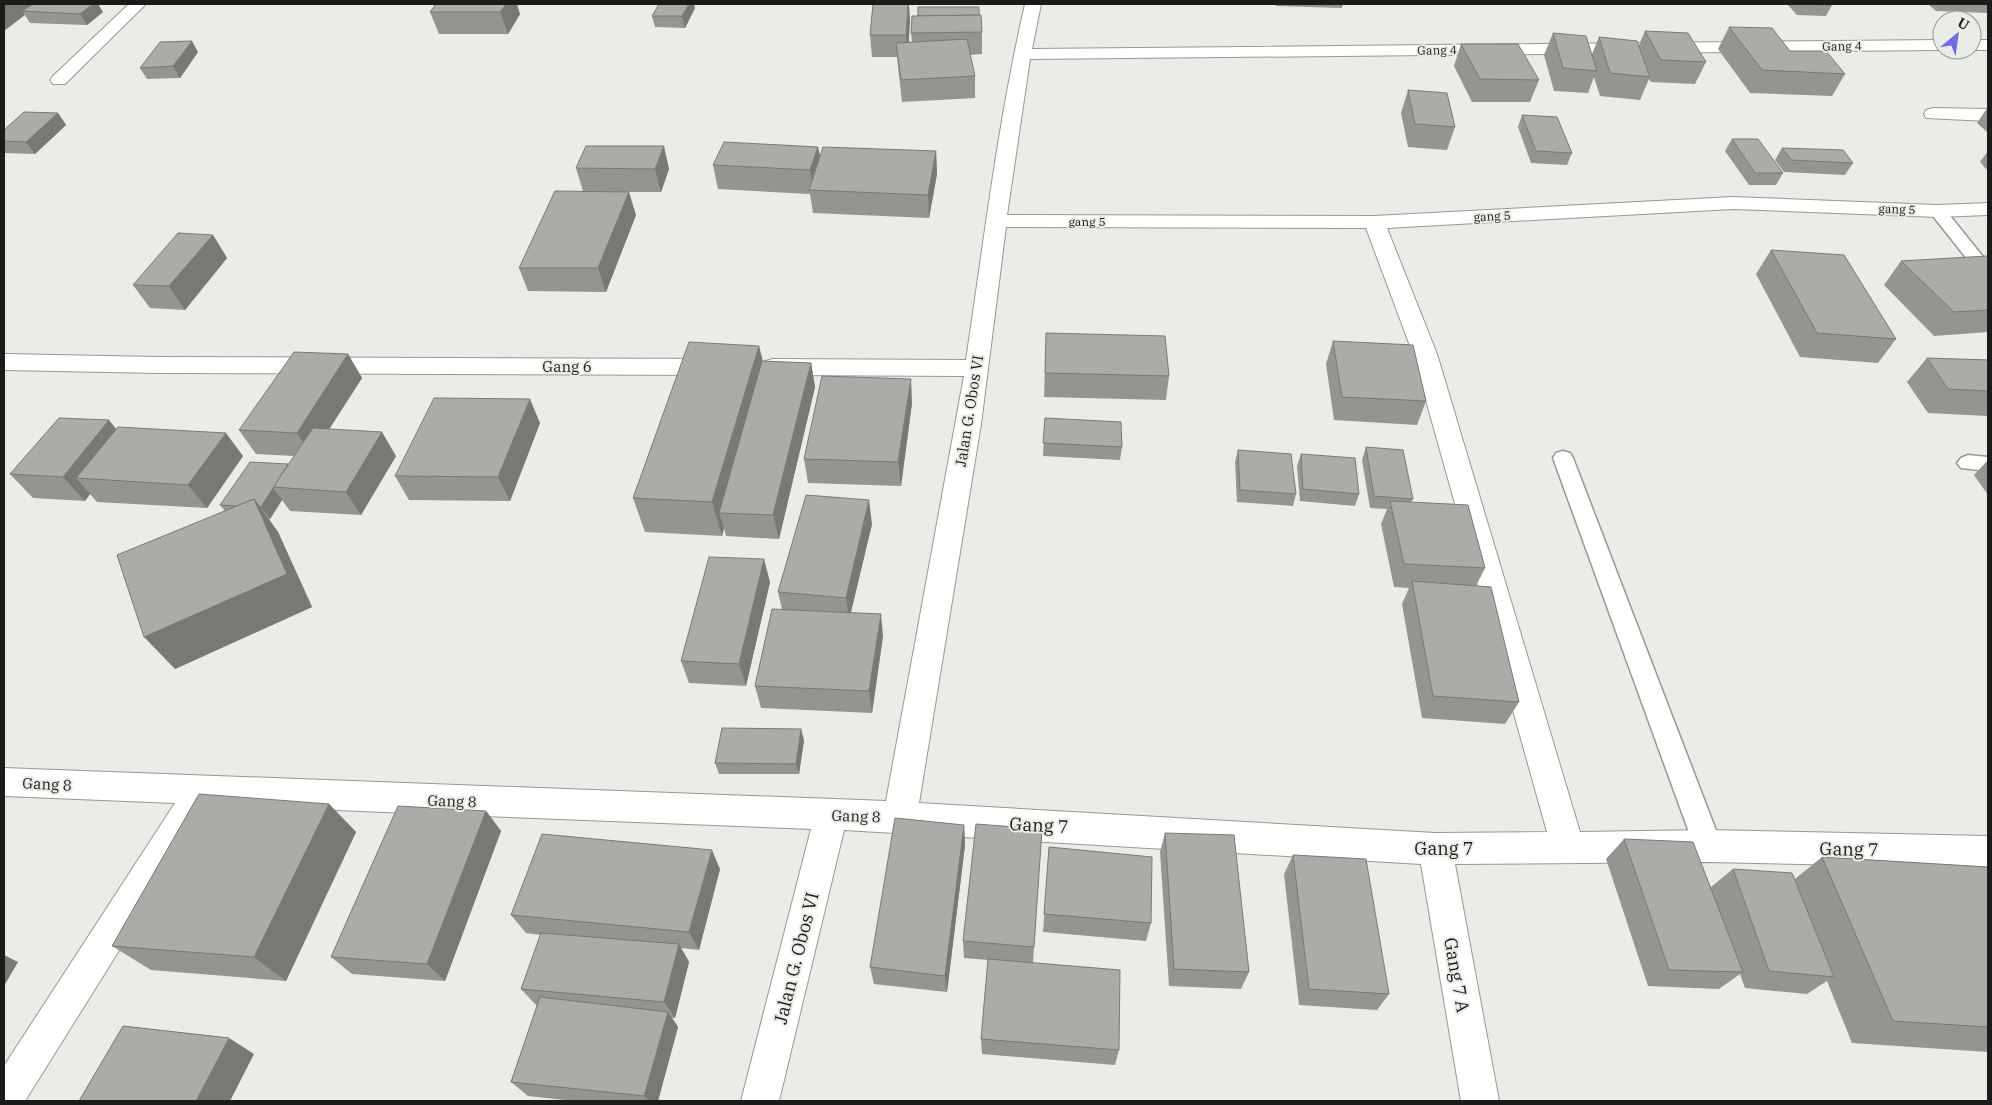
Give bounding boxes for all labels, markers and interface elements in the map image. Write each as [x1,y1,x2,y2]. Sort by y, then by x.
north arrow [1932,10,1982,60]
text: U [1954,13,1973,34]
street label: Gang 4 [1822,38,1862,54]
street label: Gang 4 [1417,42,1457,58]
street label: gang 5 [1878,201,1916,217]
street label: gang 5 [1473,208,1511,224]
street label: gang 5 [1068,214,1106,229]
street label: Jalan G. Obos VI [951,354,987,468]
street label: Gang 6 [542,357,592,376]
street label: Gang 8 [22,773,72,795]
street label: Gang 8 [427,791,477,811]
street label: Gang 8 [831,806,881,826]
street label: Gang 7 [1009,812,1069,838]
street label: Gang 7 [1414,837,1474,860]
street label: Gang 7 [1819,837,1879,861]
street label: Jalan G. Obos VI [768,890,824,1026]
street label: Gang 7 A [1439,936,1475,1015]

